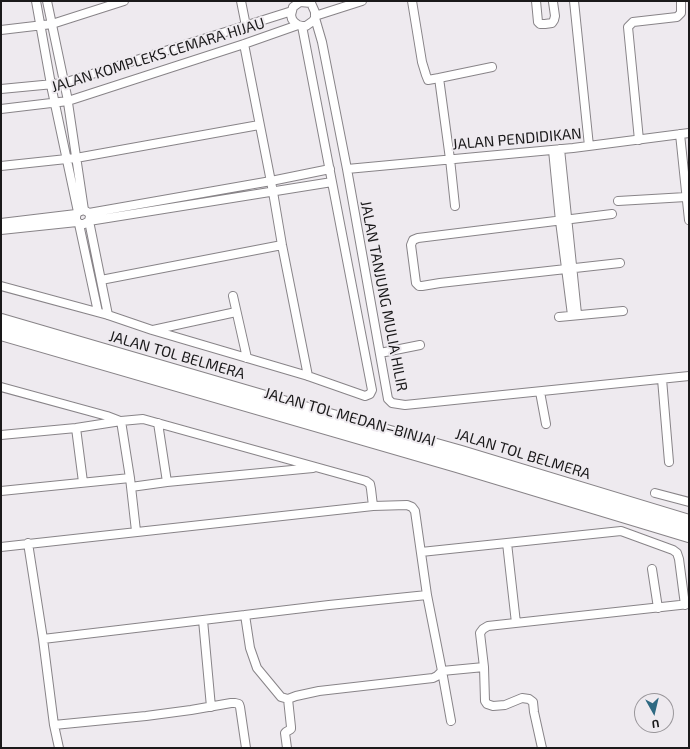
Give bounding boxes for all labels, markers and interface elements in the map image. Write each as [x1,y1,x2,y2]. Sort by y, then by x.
street label: JALAN KOMPLEKS CEMARA HIJAU [49,14,267,96]
street label: JALAN PENDIDIKAN [452,124,582,154]
street label: JALAN TANJUNG MULIA HILIR [357,199,411,393]
street label: JALAN TOL BELMERA [107,327,247,383]
street label: JALAN TOL MEDAN–BINJAI [262,384,438,450]
street label: JALAN TOL BELMERA [453,425,593,483]
north arrow [634,693,674,733]
text: U [651,717,660,731]

